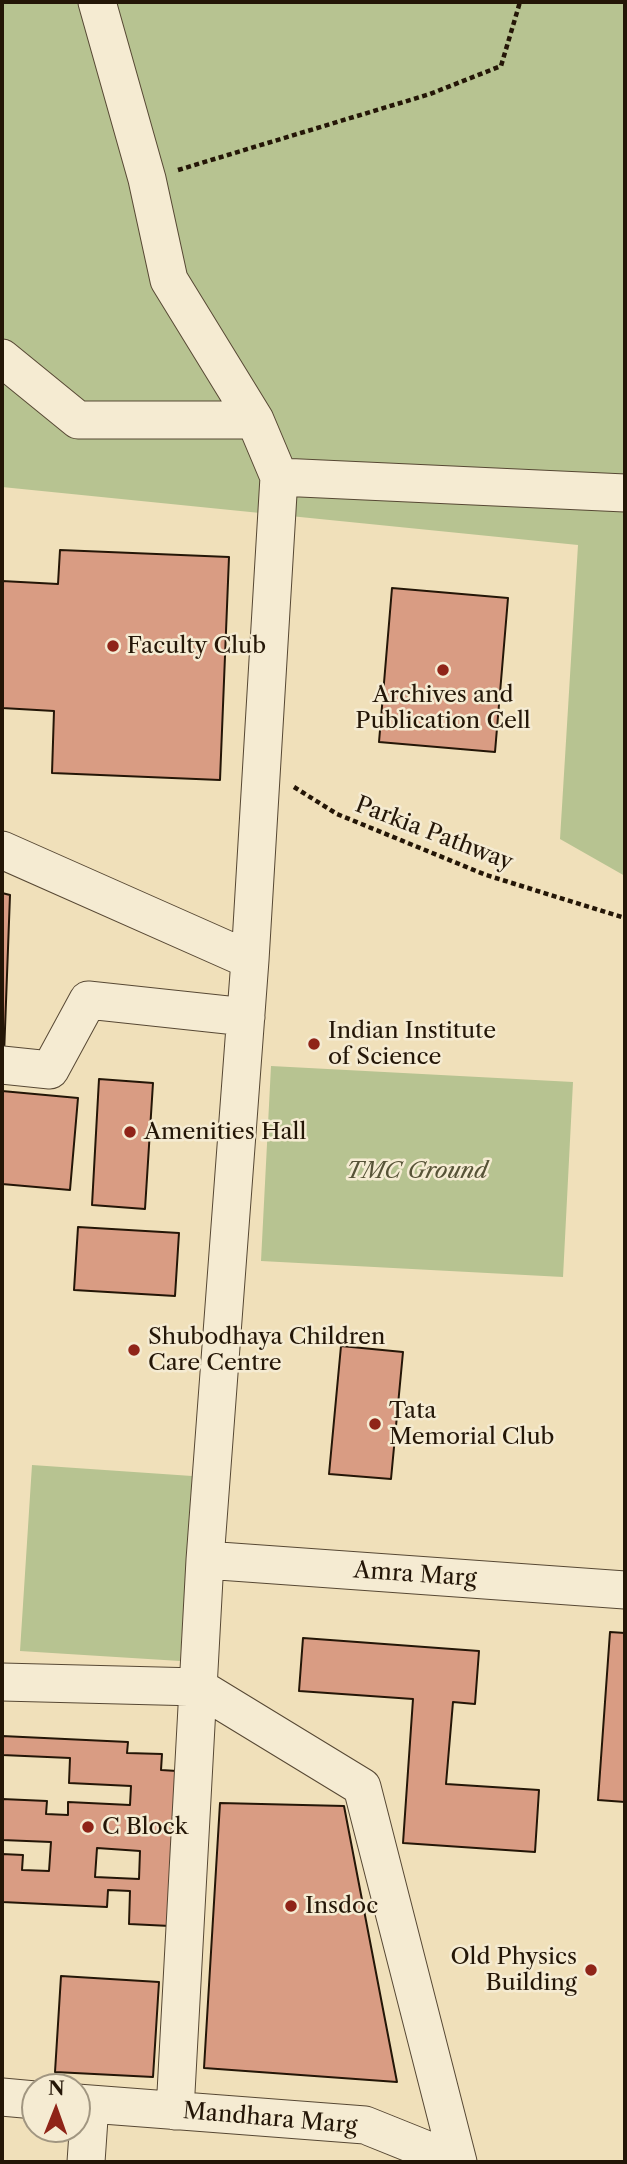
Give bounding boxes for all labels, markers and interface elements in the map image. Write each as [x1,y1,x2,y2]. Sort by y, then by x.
place label: Faculty Club [127,632,266,660]
marker: Faculty Club [105,638,121,654]
marker: Archives and Publication Cell [435,662,451,678]
place label: Archives and Publication Cell [355,681,531,735]
street label: Parkia Pathway [351,791,517,877]
place label: Indian Institute of Science [328,1017,496,1071]
marker: Indian Institute of Science [306,1036,322,1052]
place label: Amenities Hall [144,1118,306,1146]
marker: Amenities Hall [122,1124,138,1140]
park label: TMC Ground [346,1157,488,1185]
place label: Shubodhaya Children Care Centre [148,1323,385,1377]
marker: Shubodhaya Children Care Centre [126,1342,142,1358]
place label: Tata Memorial Club [389,1397,554,1451]
marker: Tata Memorial Club [367,1416,383,1432]
street label: Amra Marg [353,1557,477,1593]
place label: C Block [102,1813,188,1841]
marker: C Block [80,1819,96,1835]
place label: Insdoc [305,1892,378,1920]
marker: Insdoc [283,1898,299,1914]
place label: Old Physics Building [451,1943,577,1997]
marker: Old Physics Building [583,1962,599,1978]
north arrow [21,2073,91,2143]
text: N [48,2077,65,2100]
street label: Mandhara Marg [182,2098,358,2140]

